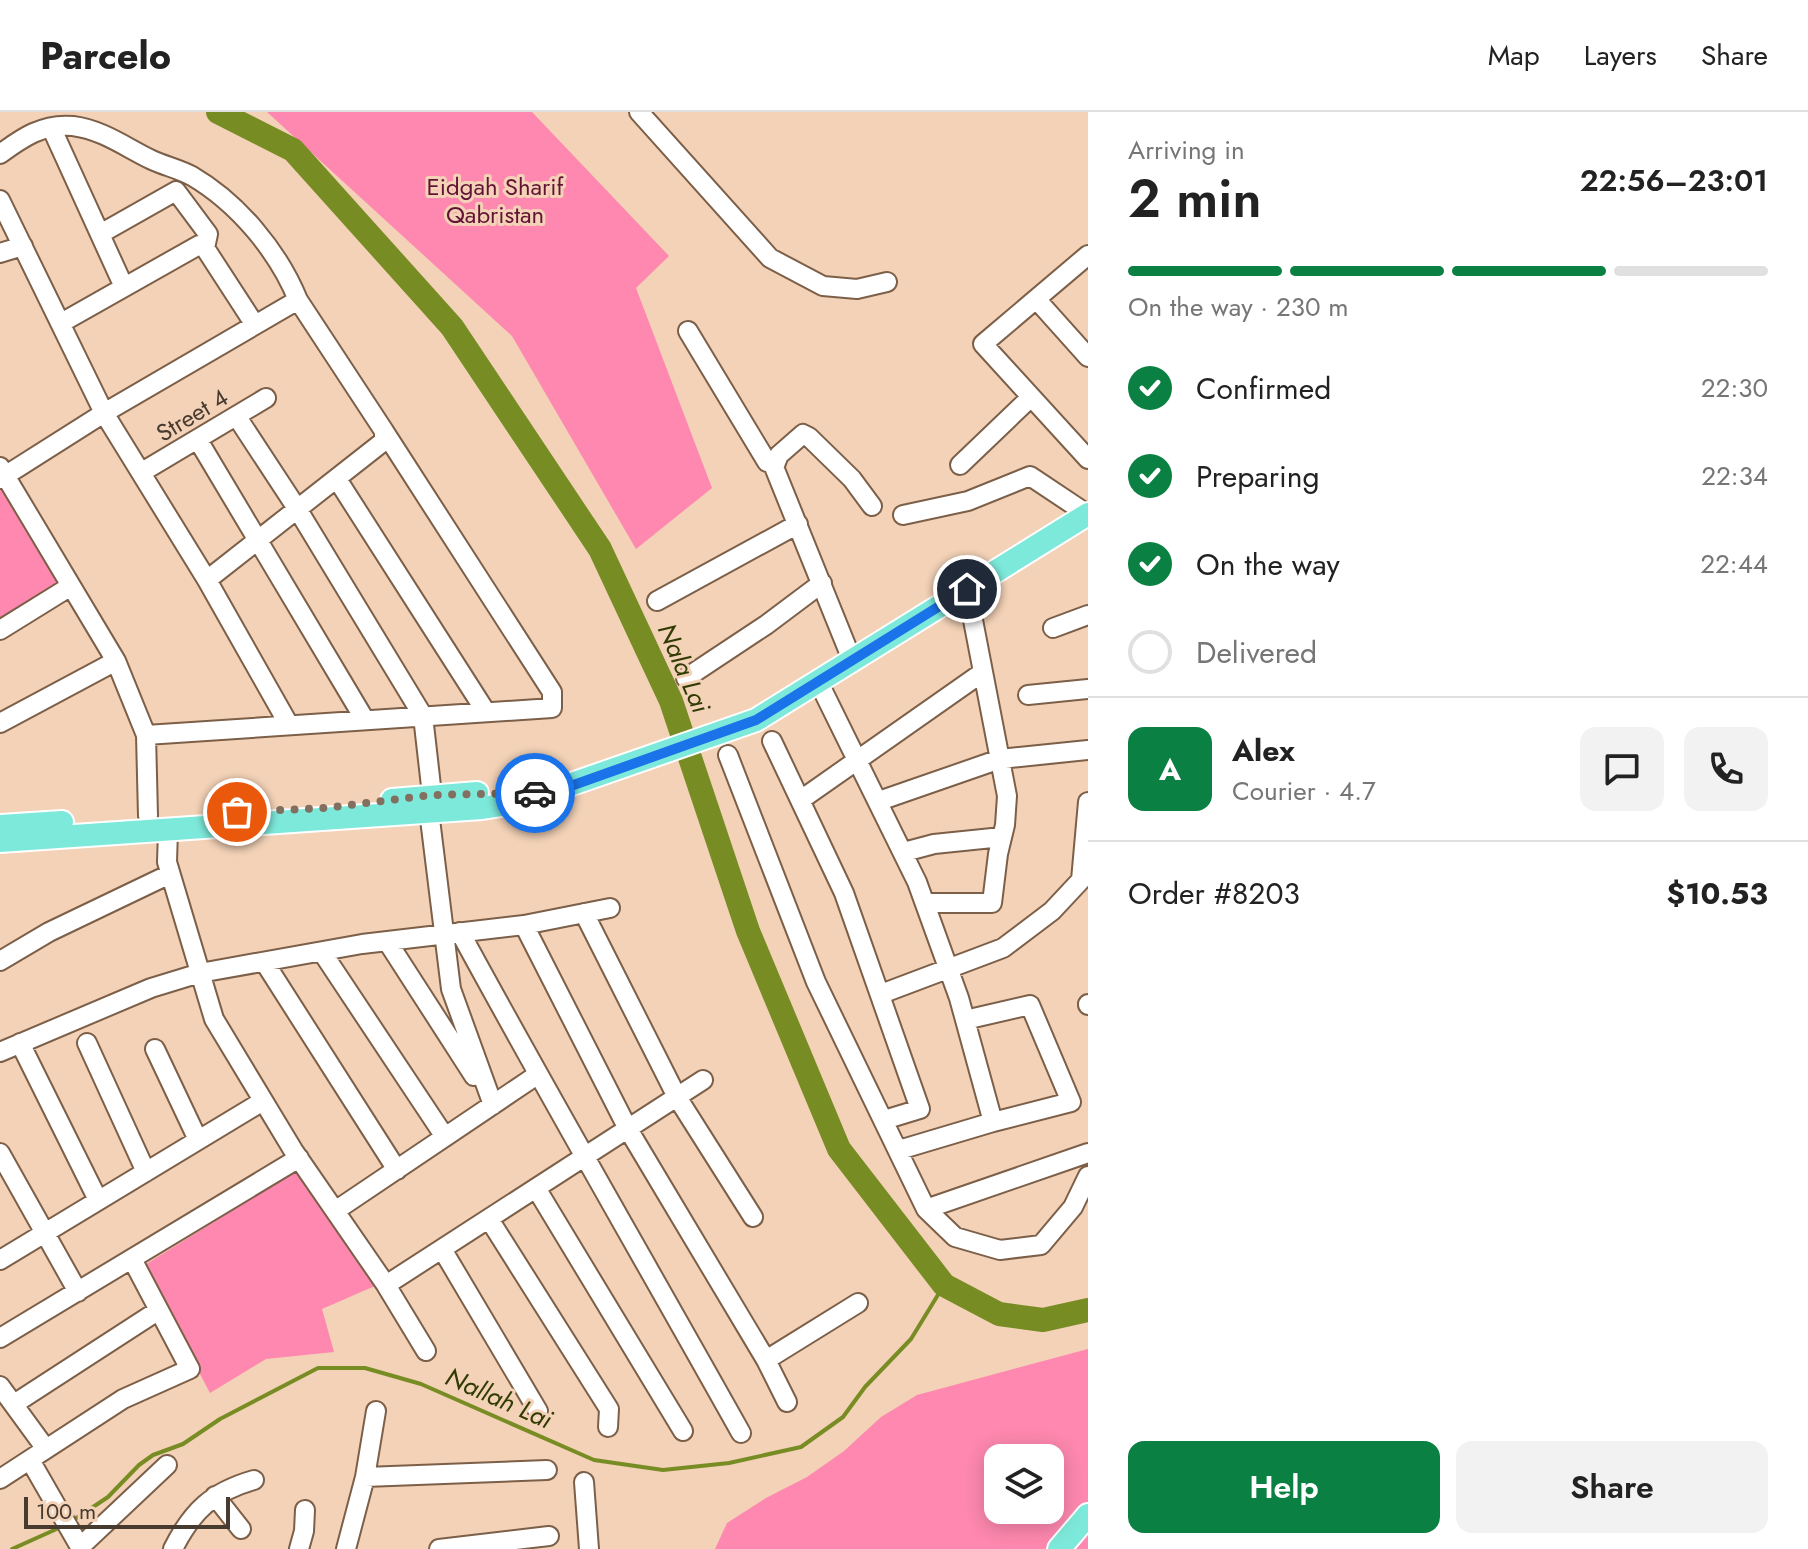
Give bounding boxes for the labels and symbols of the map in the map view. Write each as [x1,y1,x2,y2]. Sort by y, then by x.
park label: Eidgah Sharif Qabristan [427,169,565,232]
street label: Street 4 [149,380,235,450]
pin [933,555,1001,623]
water label: Nala Lai [648,617,720,719]
courier [495,753,575,833]
pin [203,778,271,846]
water label: Nallah Lai [440,1358,559,1439]
scale bar [24,1493,230,1529]

